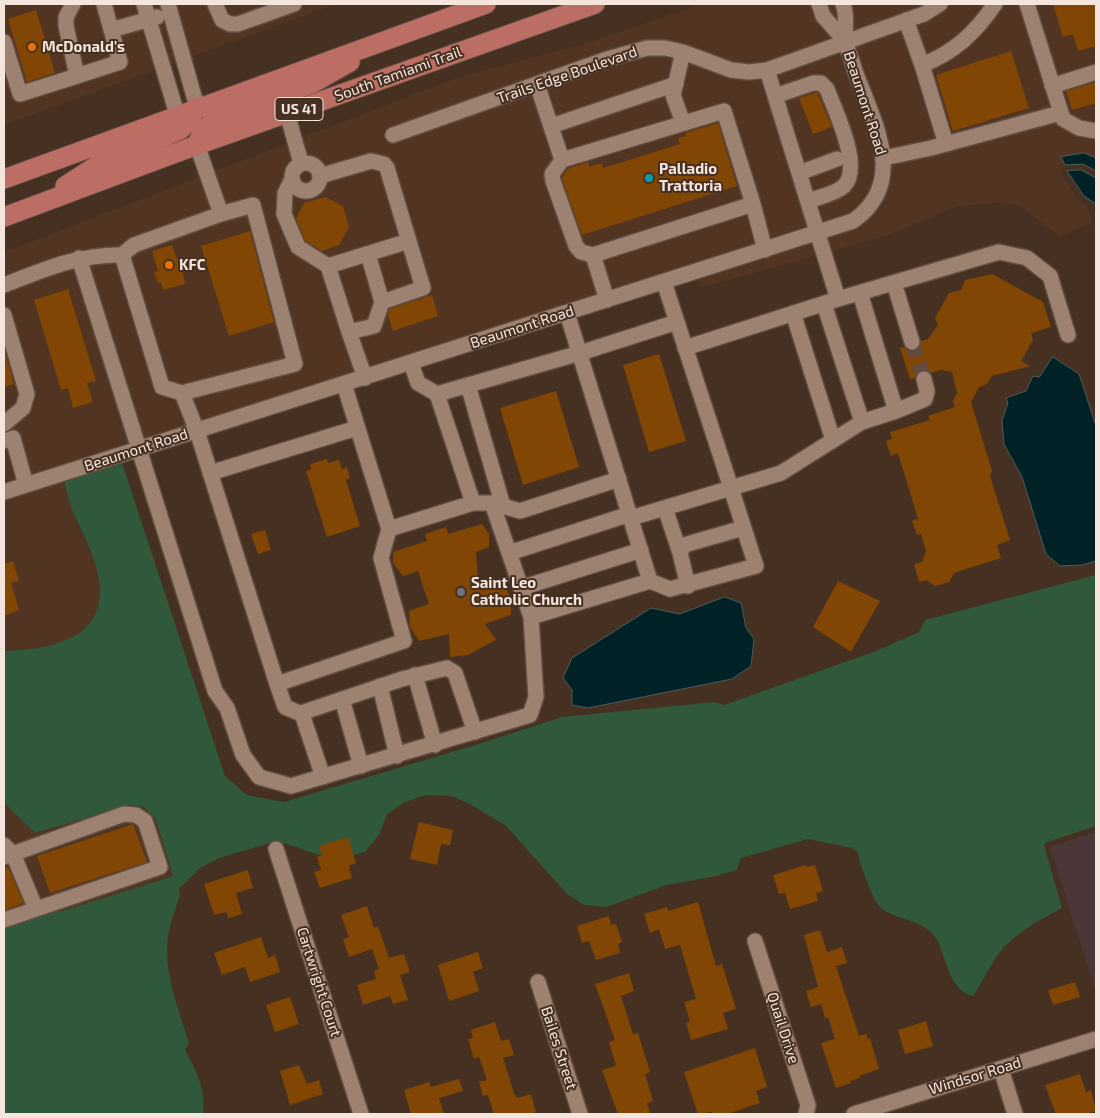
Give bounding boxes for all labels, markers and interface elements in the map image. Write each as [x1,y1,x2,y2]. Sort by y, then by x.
place label: McDonald's [42,38,125,56]
marker: McDonald's [26,41,38,53]
street label: South Tamiami Trail [332,43,464,105]
street label: Trails Edge Boulevard [495,43,639,107]
street label: Beaumont Road [840,49,890,157]
road number: US 41 [275,98,323,120]
place label: Palladio Trattoria [659,160,722,195]
marker: Palladio Trattoria [643,172,655,184]
place label: KFC [179,256,206,274]
marker: KFC [163,259,175,271]
street label: Beaumont Road [468,302,576,352]
street label: Beaumont Road [82,425,190,475]
place label: Saint Leo Catholic Church [471,574,582,609]
marker: Saint Leo Catholic Church [455,586,467,598]
street label: Cartwright Court [293,925,345,1039]
street label: Quail Drive [763,990,803,1066]
street label: Bailes Street [537,1004,581,1092]
street label: Windsor Road [927,1053,1023,1099]

